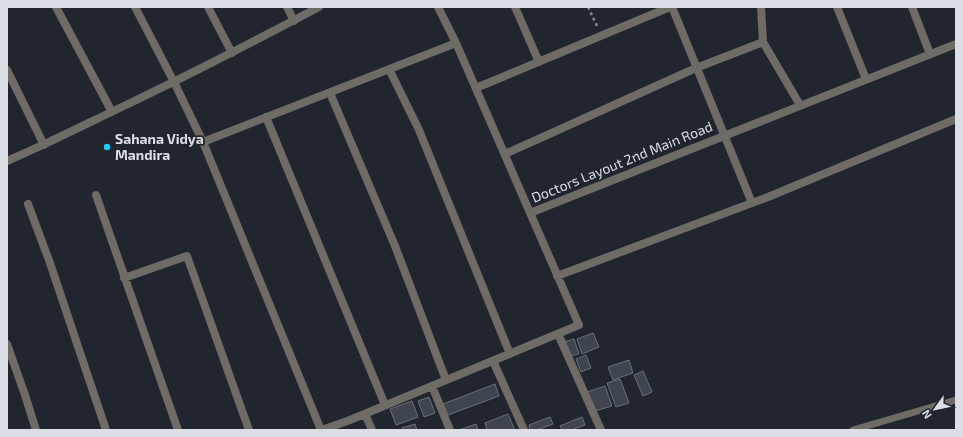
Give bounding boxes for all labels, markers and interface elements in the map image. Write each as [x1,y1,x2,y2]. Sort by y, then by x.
street label: Doctors Layout 2nd Main Road [529,117,715,206]
place label: Sahana Vidya Mandira [115,130,204,163]
marker: Sahana Vidya Mandira [102,142,112,152]
north arrow [915,389,955,429]
text: N [919,408,934,422]

